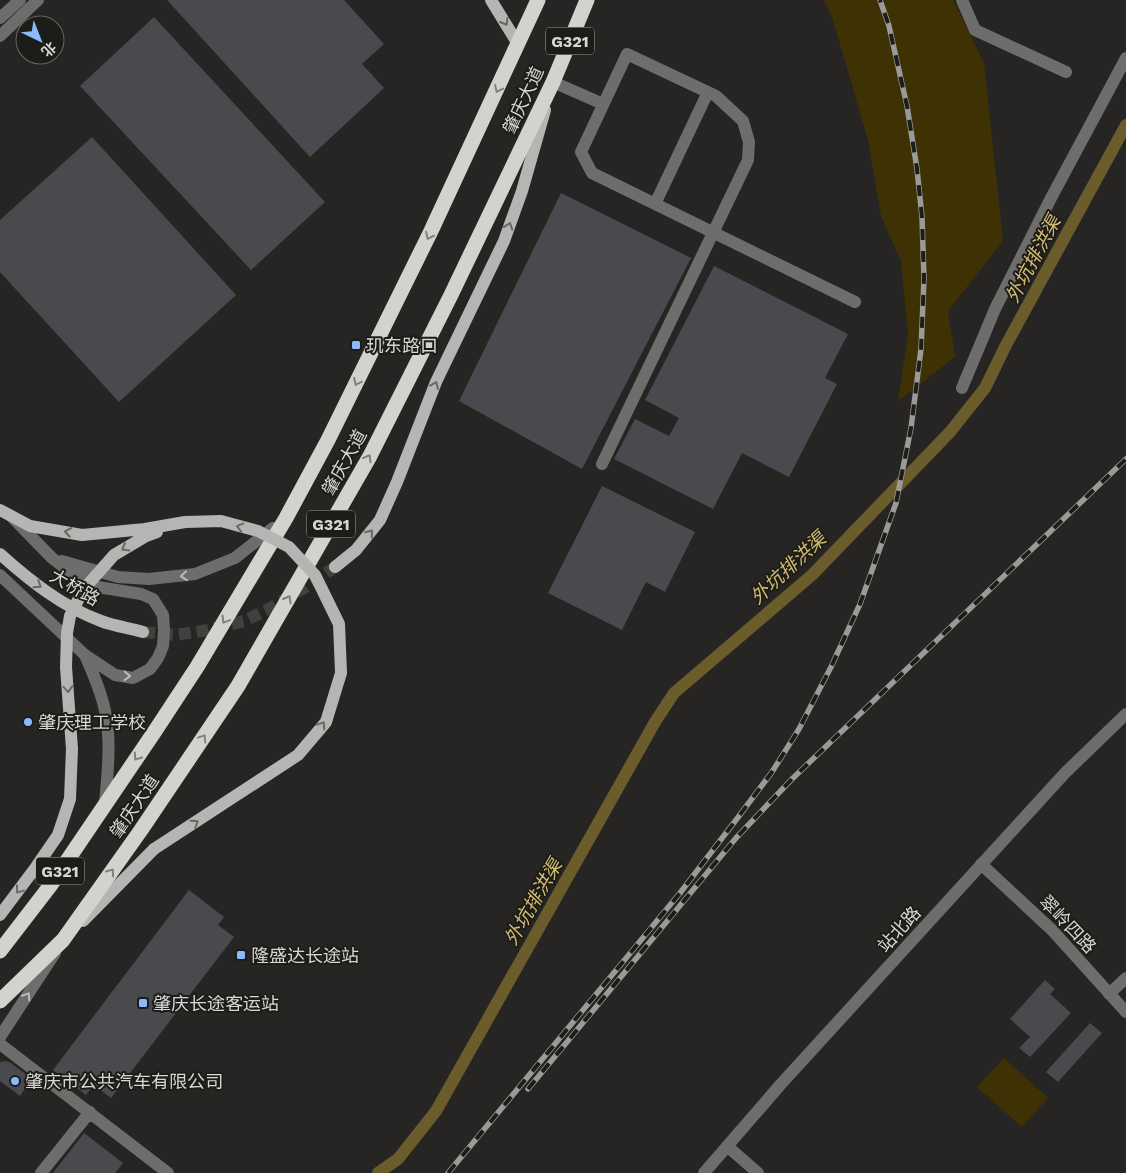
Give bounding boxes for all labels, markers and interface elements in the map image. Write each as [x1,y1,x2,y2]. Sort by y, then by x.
north arrow [15,15,65,65]
one-way arrow [499,17,509,26]
road number: G321 [546,27,594,54]
text: 北 [38,39,59,60]
street label: 肇庆大道 [498,63,548,137]
one-way arrow [493,84,504,93]
water label: 外坑排洪渠 [1001,209,1067,306]
one-way arrow [503,222,513,230]
one-way arrow [425,231,435,240]
place label: 玑东路口 [366,335,438,356]
marker: 玑东路口 [350,339,362,351]
one-way arrow [353,376,363,385]
one-way arrow [429,381,439,389]
street label: 肇庆大道 [317,425,371,499]
one-way arrow [362,454,372,463]
road number: G321 [307,510,355,538]
one-way arrow [237,522,245,532]
water label: 外坑排洪渠 [745,525,833,609]
one-way arrow [63,528,72,538]
one-way arrow [364,529,373,538]
one-way arrow [122,542,131,552]
street label: 大桥路 [46,564,104,610]
one-way arrow [180,570,188,581]
one-way arrow [32,579,41,588]
one-way arrow [282,596,292,605]
one-way arrow [222,614,232,623]
one-way arrow [124,671,132,681]
one-way arrow [62,686,73,694]
place label: 肇庆理工学校 [38,712,146,733]
marker: 肇庆理工学校 [22,716,34,728]
one-way arrow [316,721,325,730]
one-way arrow [197,734,206,743]
one-way arrow [134,751,143,760]
street label: 肇庆大道 [105,770,163,842]
one-way arrow [189,819,198,829]
water label: 外坑排洪渠 [499,853,568,949]
road number: G321 [36,858,84,884]
one-way arrow [105,868,114,878]
one-way arrow [17,884,25,893]
street label: 翠岭四路 [1035,891,1101,957]
street label: 站北路 [873,902,925,956]
place label: 隆盛达长途站 [251,945,359,966]
marker: 隆盛达长途站 [235,949,247,961]
one-way arrow [20,993,30,1002]
place label: 肇庆长途客运站 [153,993,279,1014]
marker: 肇庆长途客运站 [137,997,149,1009]
place label: 肇庆市公共汽车有限公司 [25,1071,223,1092]
marker: 肇庆市公共汽车有限公司 [9,1075,21,1087]

